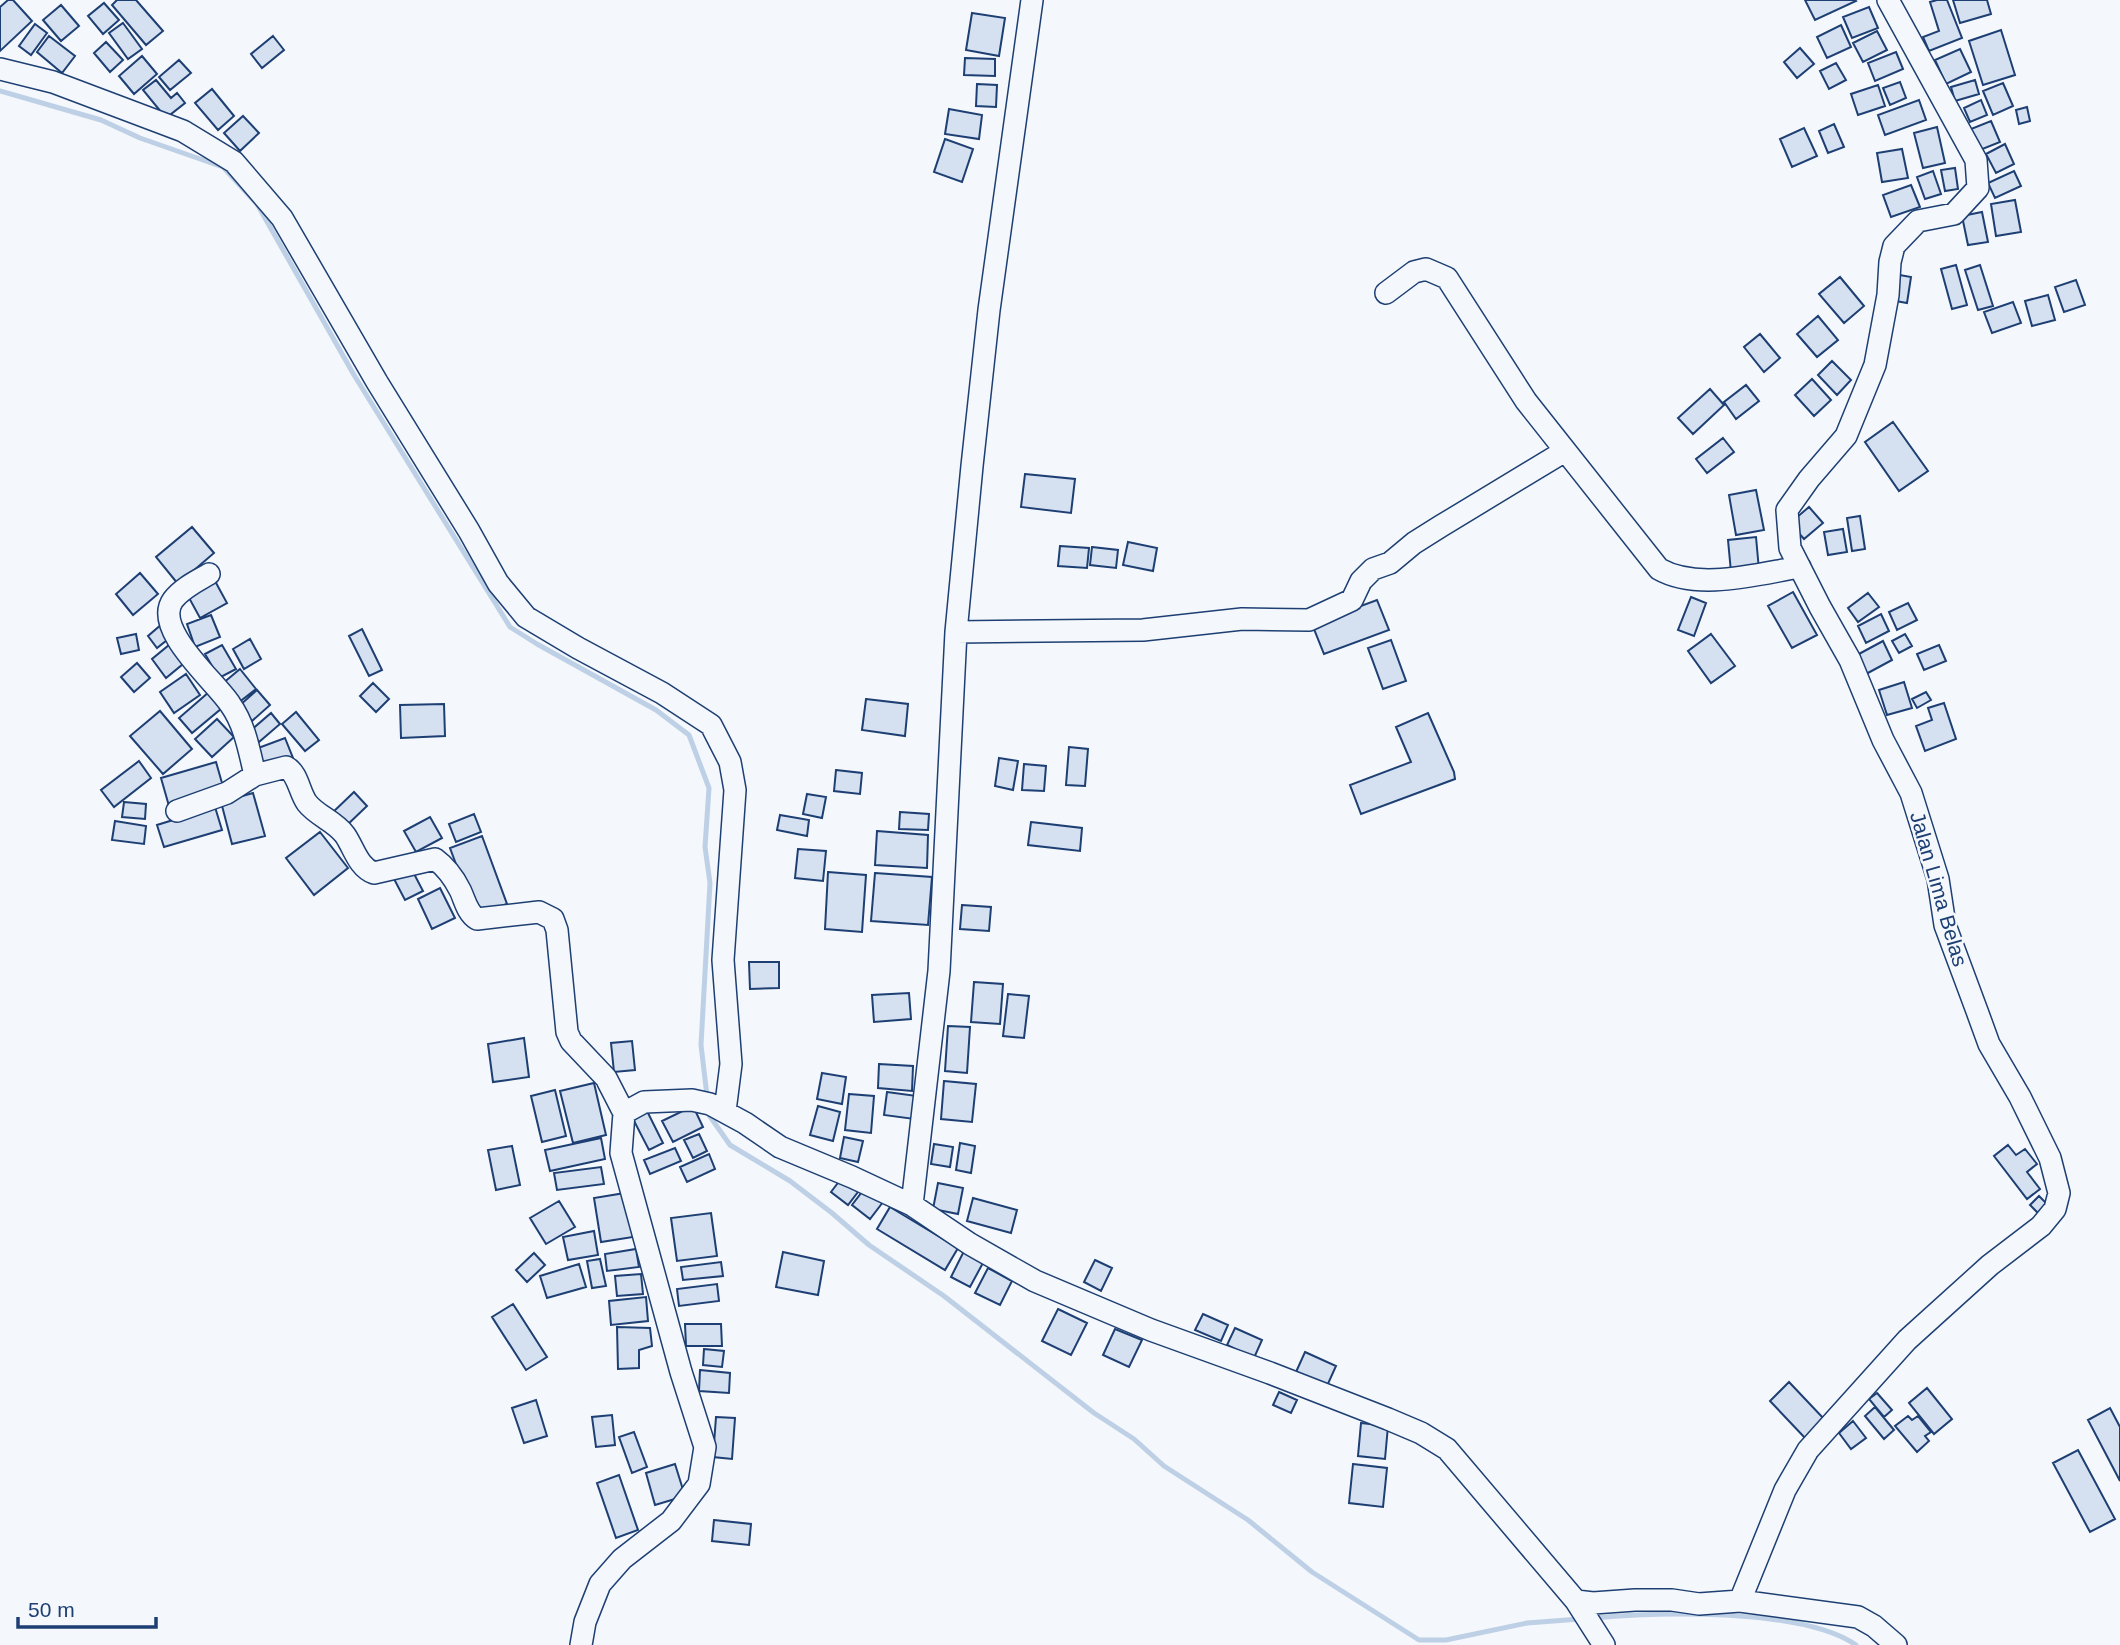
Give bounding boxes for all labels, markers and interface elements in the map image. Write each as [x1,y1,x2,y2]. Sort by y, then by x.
street label: Jalan Lima Belas [1906,809,1972,969]
scale bar [18,1586,156,1630]
text: 50 m [28,1598,75,1621]

